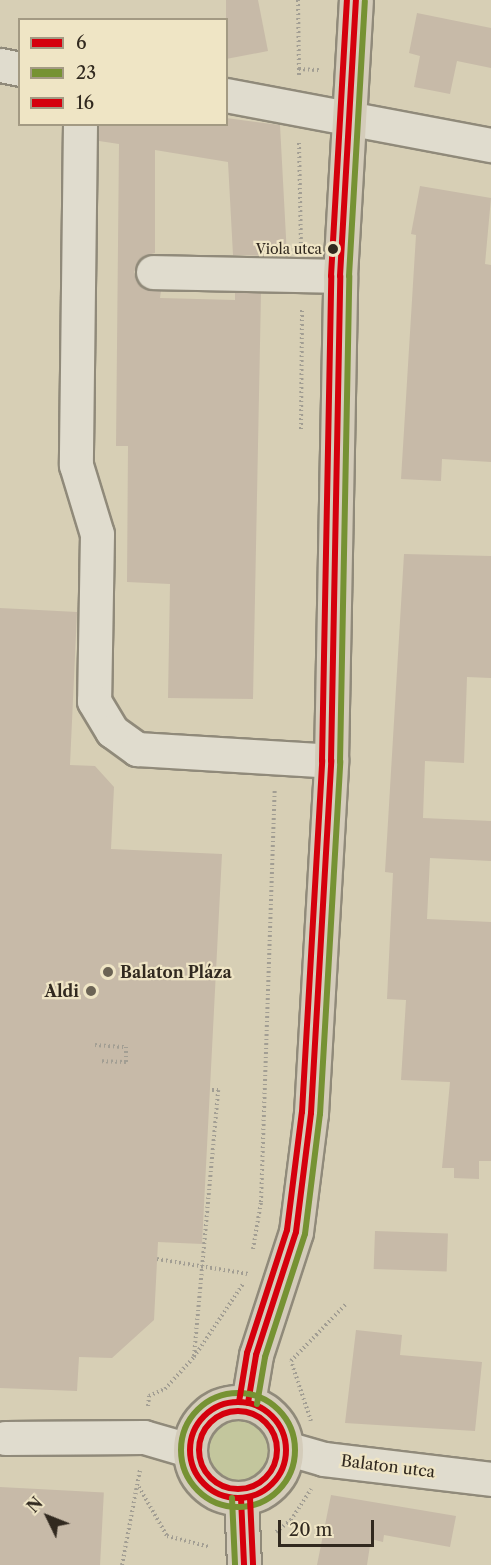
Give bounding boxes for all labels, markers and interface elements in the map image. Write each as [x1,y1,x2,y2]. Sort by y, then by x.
legend [18,18,228,126]
text: 6 [76,32,87,54]
text: 23 [76,62,96,84]
text: 16 [76,92,94,114]
place label: Viola utca [255,241,322,257]
marker: Viola utca [327,243,339,255]
place label: Balaton Pláza [120,962,232,982]
marker: Balaton Pláza [101,965,115,979]
place label: Aldi [45,981,79,1001]
marker: Aldi [84,984,98,998]
street label: Balaton utca [340,1451,436,1481]
north arrow [18,1487,78,1547]
text: N [23,1493,47,1517]
scale bar [281,1508,377,1546]
text: 20 m [289,1519,332,1541]

